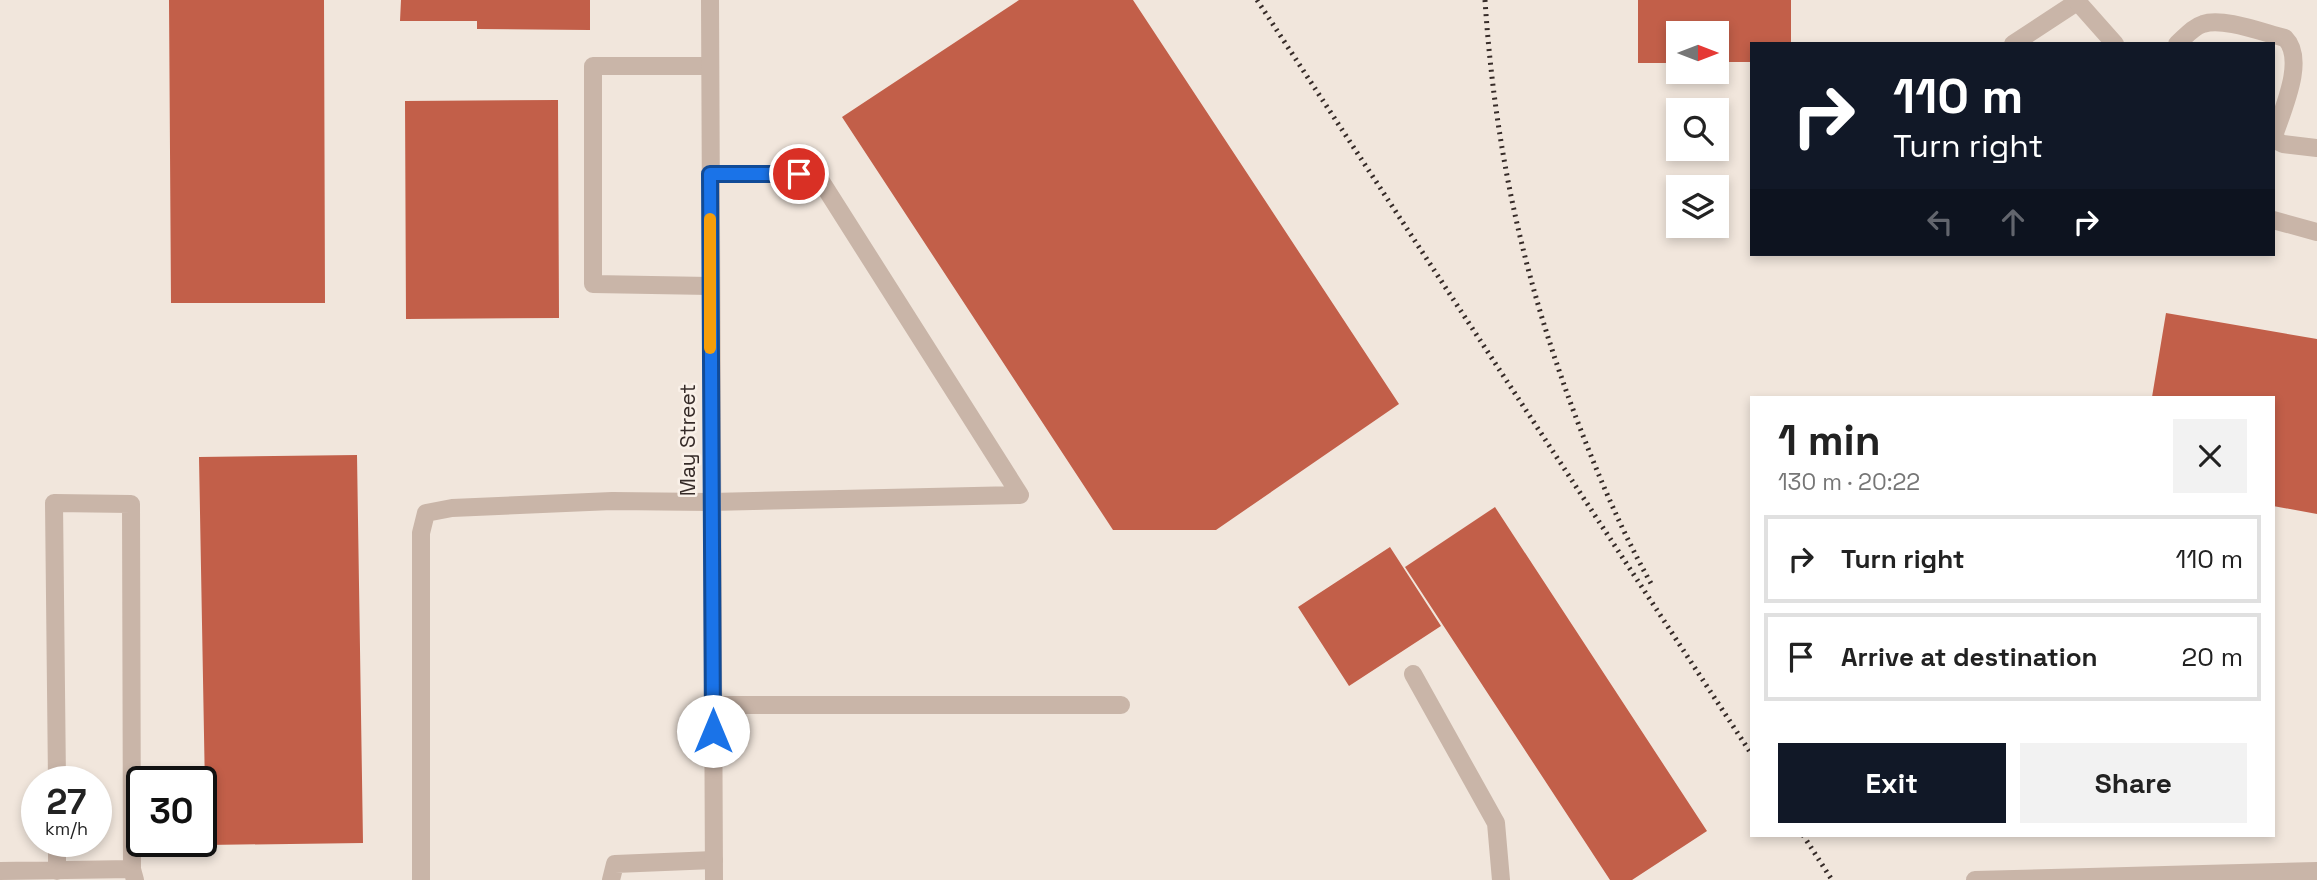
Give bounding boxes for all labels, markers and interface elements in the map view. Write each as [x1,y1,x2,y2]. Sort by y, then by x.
north arrow [1666,21,1729,84]
map controls [1666,21,1729,238]
text: 110 m [1893,65,2023,127]
icon: right [1778,70,1869,161]
button: search [1666,98,1729,161]
text: Turn right [1893,126,2043,166]
pin [769,144,829,204]
icon: arrive [780,155,818,193]
button: layers [1666,175,1729,238]
icon: left [1921,203,1959,241]
icon: ahead [1994,203,2032,241]
icon: right [2067,203,2105,241]
street label: May Street [674,384,701,496]
text: 1 min [1778,414,1881,467]
button: close [2173,419,2247,493]
text: 130 m · 20:22 [1778,467,1920,497]
icon: right [1782,540,1820,578]
text: Turn right [1841,542,1965,576]
text: 110 m [2176,542,2243,576]
icon: arrive [1782,638,1820,676]
text: Arrive at destination [1841,640,2098,674]
text: 20 m [2182,640,2243,674]
position arrow [676,694,750,768]
button: Exit [1778,743,2006,823]
button: Share [2020,743,2247,823]
speed limit sign: 30 [126,766,217,857]
text: 27 [47,780,86,824]
text: km/h [45,817,88,840]

